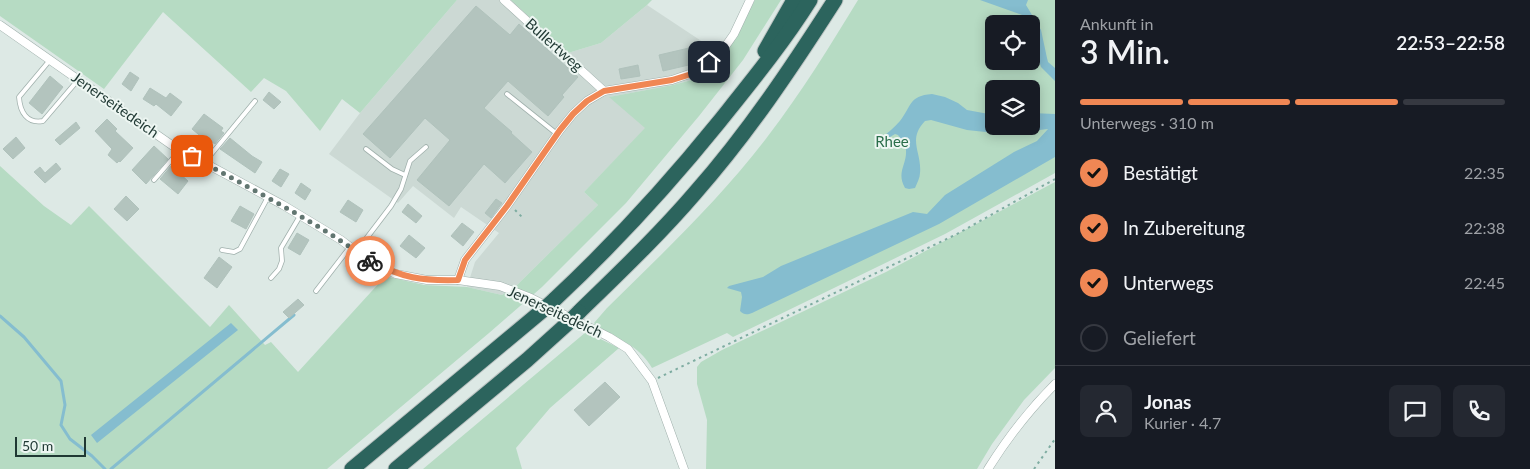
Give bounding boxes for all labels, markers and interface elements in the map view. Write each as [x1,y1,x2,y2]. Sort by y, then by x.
street label: Bullertweg [522,14,587,75]
text: Ankunft in [1080,14,1153,33]
map controls [985,15,1040,135]
button: locate [985,15,1040,70]
text: 22:53–22:58 [1396,31,1505,54]
text: 3 Min. [1080,32,1170,71]
pin [688,41,730,83]
icon: home [695,48,723,76]
street label: Jenerseitedeich [68,67,163,141]
button: layers [985,80,1040,135]
text: Unterwegs · 310 m [1080,113,1214,132]
park label: Rhee [875,132,909,150]
pin [171,135,213,177]
icon: bag [178,142,206,170]
icon: check [1080,159,1108,187]
text: Bestätigt [1123,161,1198,184]
text: 22:35 [1464,163,1505,182]
icon: check [1080,214,1108,242]
text: In Zubereitung [1123,216,1245,239]
text: 22:38 [1464,218,1505,237]
courier [345,236,395,286]
icon: bike [356,247,384,275]
icon: check [1080,269,1108,297]
text: Unterwegs [1123,271,1214,294]
text: 22:45 [1464,273,1505,292]
street label: Jenerseitedeich [505,281,606,341]
text: Geliefert [1123,326,1196,349]
button: person [1080,385,1132,437]
button: chat [1389,385,1441,437]
button: phone [1453,385,1505,437]
text: Jonas [1144,390,1191,413]
text: Kurier · 4.7 [1144,413,1221,432]
scale bar [15,434,86,457]
text: 50 m [22,437,53,454]

